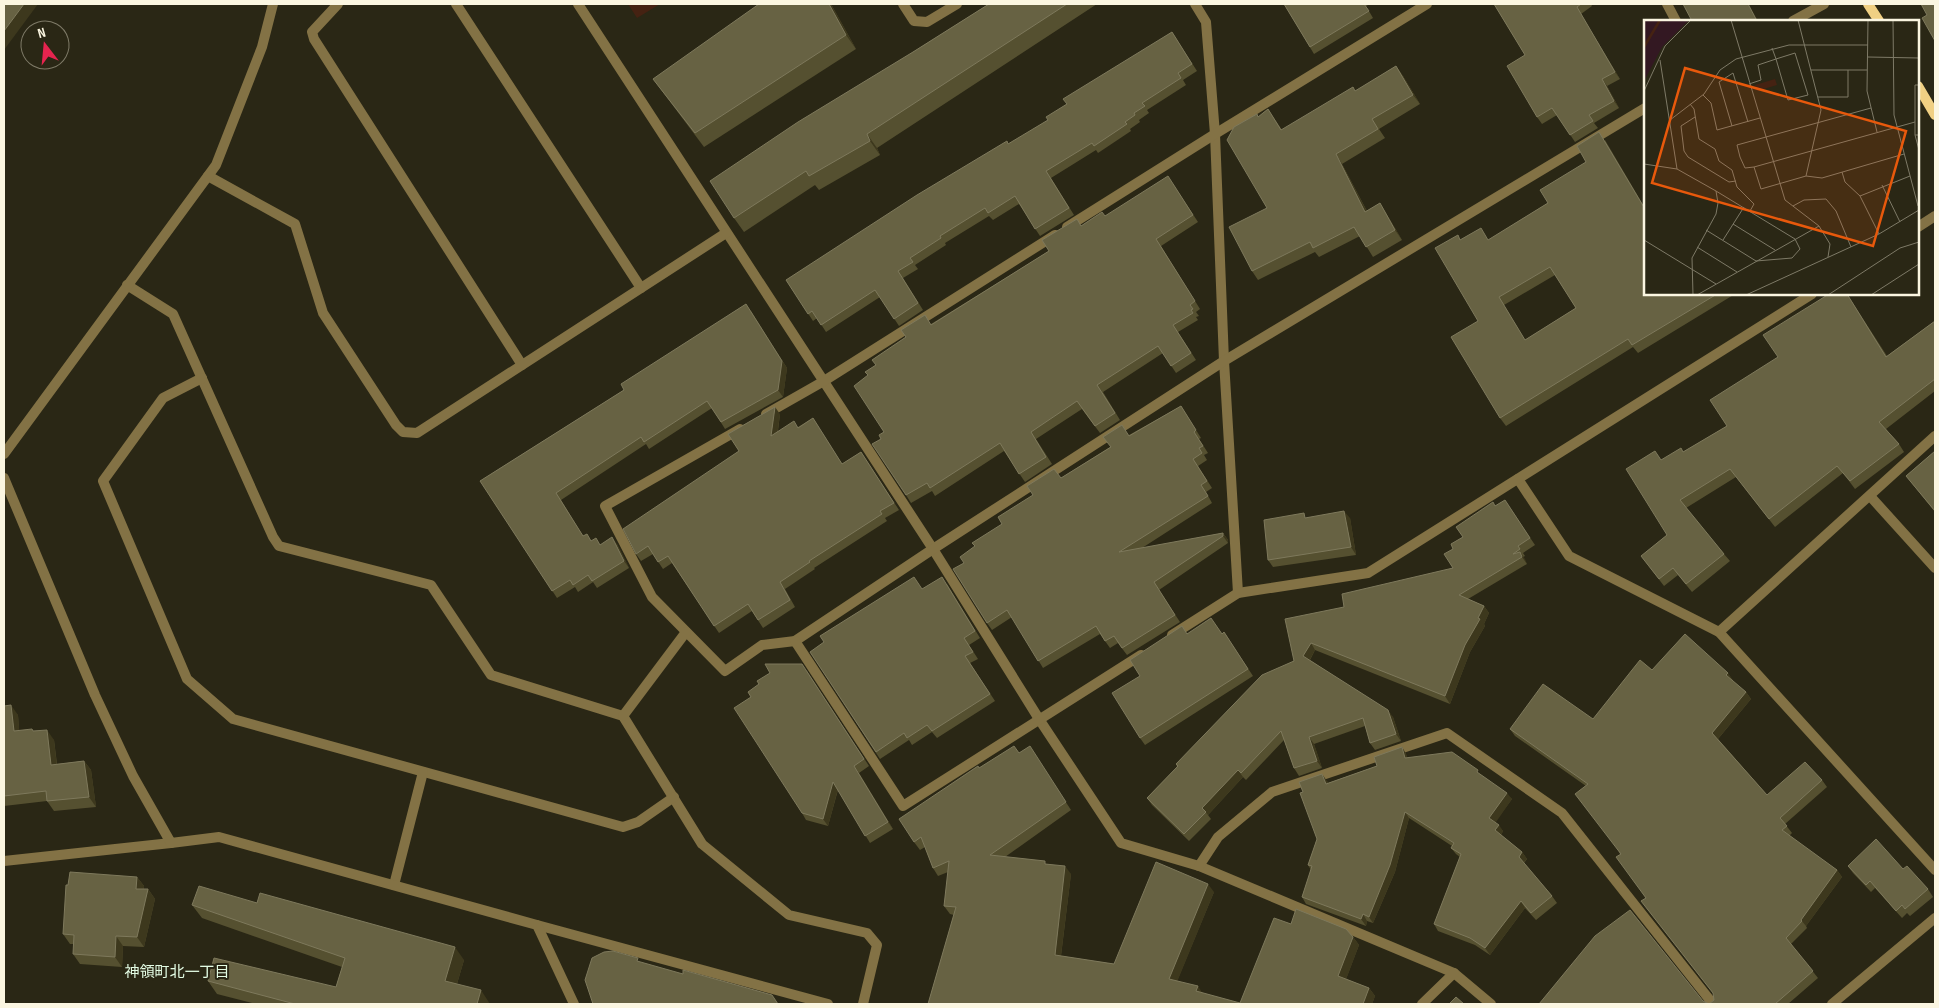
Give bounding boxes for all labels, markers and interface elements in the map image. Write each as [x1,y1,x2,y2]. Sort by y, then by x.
north arrow [20,20,70,70]
inset map [1644,20,1919,295]
text: N [36,24,47,42]
district label: 神領町北一丁目 [124,963,230,982]

